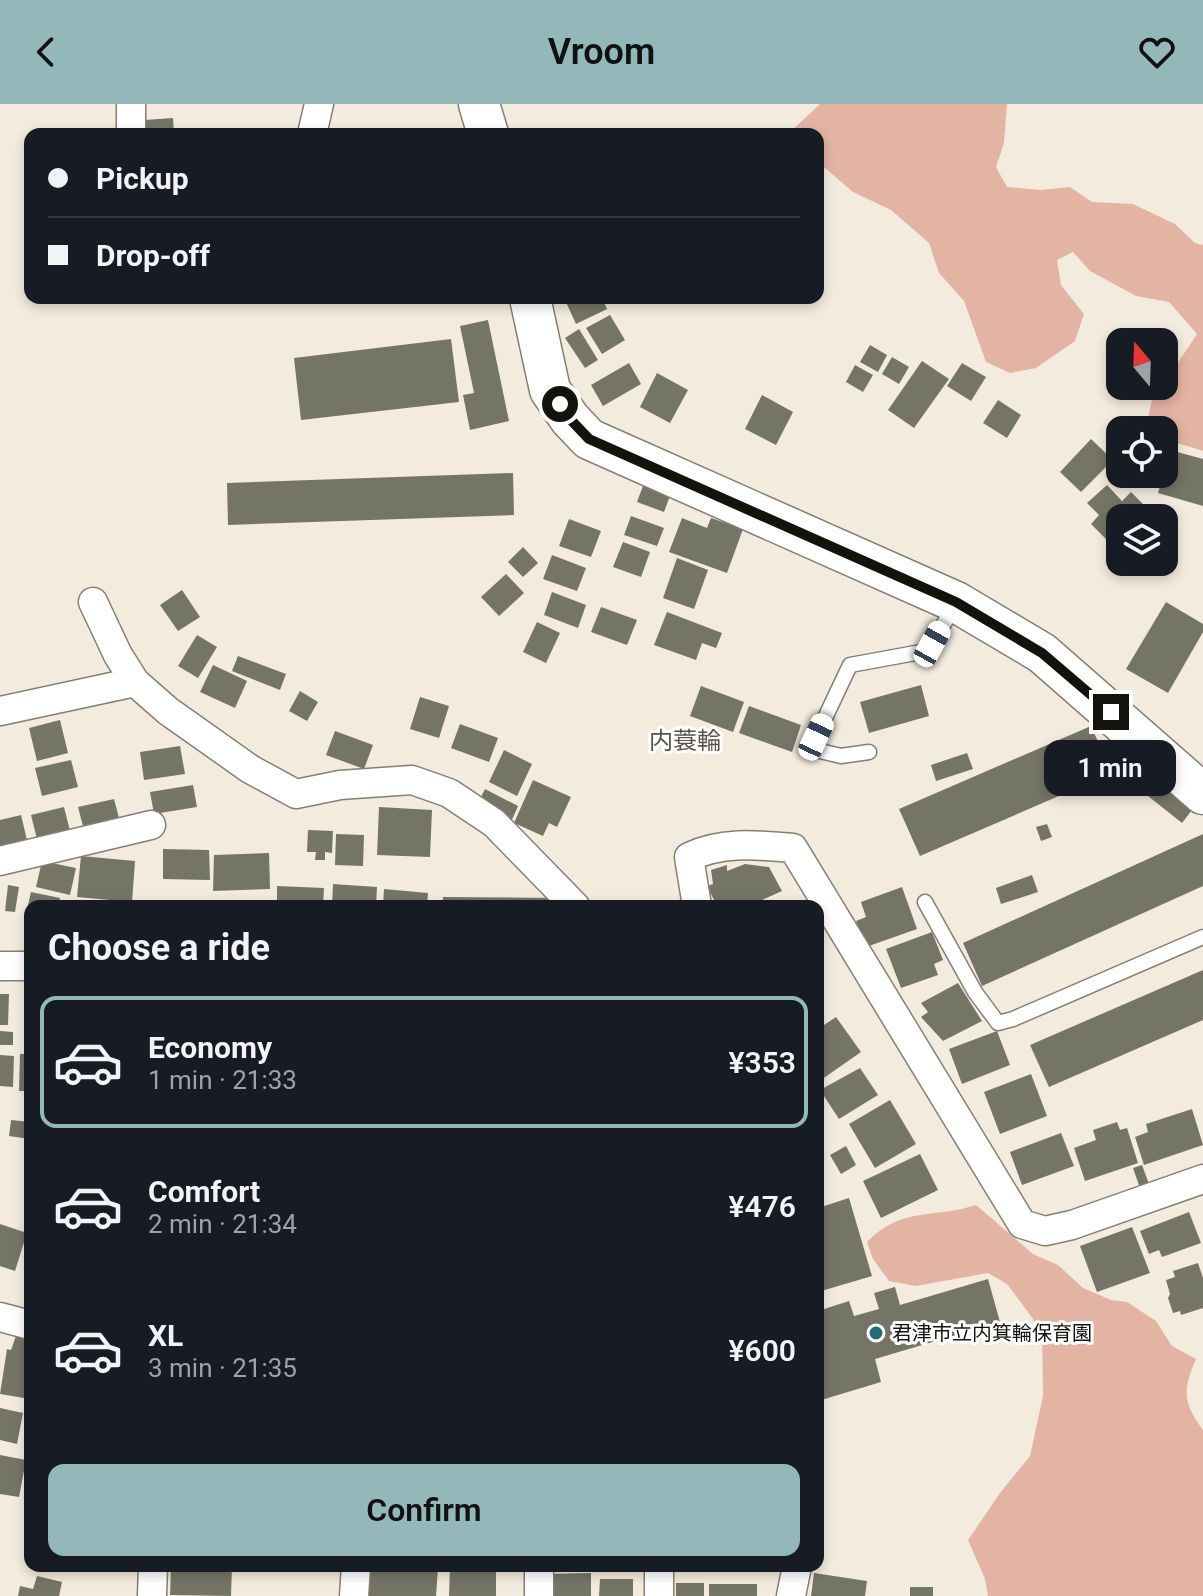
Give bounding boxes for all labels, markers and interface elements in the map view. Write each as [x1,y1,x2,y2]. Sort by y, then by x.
icon: back [24,30,68,74]
icon: heart [1135,30,1179,74]
text: Vroom [548,31,655,73]
text: Pickup [96,161,189,196]
text: Drop-off [96,238,210,273]
north arrow [1106,328,1178,400]
map controls [1106,328,1178,576]
route start [542,386,578,422]
button: locate [1106,416,1178,488]
button: layers [1106,504,1178,576]
car [910,617,954,671]
route end [1093,694,1129,730]
car [795,710,837,764]
district label: 内蓑輪 [649,727,721,755]
callout: 1 min [1045,740,1177,796]
text: 1 min [1077,753,1143,783]
text: Choose a ride [48,927,270,969]
icon: car [52,1026,124,1098]
text: Economy [148,1030,272,1065]
text: ¥353 [729,1045,796,1080]
text: 1 min · 21:33 [148,1065,297,1095]
icon: car [52,1170,124,1242]
text: Comfort [148,1174,260,1209]
text: ¥476 [729,1189,796,1224]
text: 2 min · 21:34 [148,1209,297,1239]
icon: car [52,1314,124,1386]
text: XL [148,1318,183,1353]
place label: 君津市立内箕輪保育園 [892,1321,1092,1345]
marker: 君津市立内箕輪保育園 [867,1324,885,1342]
text: ¥600 [729,1333,796,1368]
text: 3 min · 21:35 [148,1353,297,1383]
button: Confirm [48,1464,800,1556]

